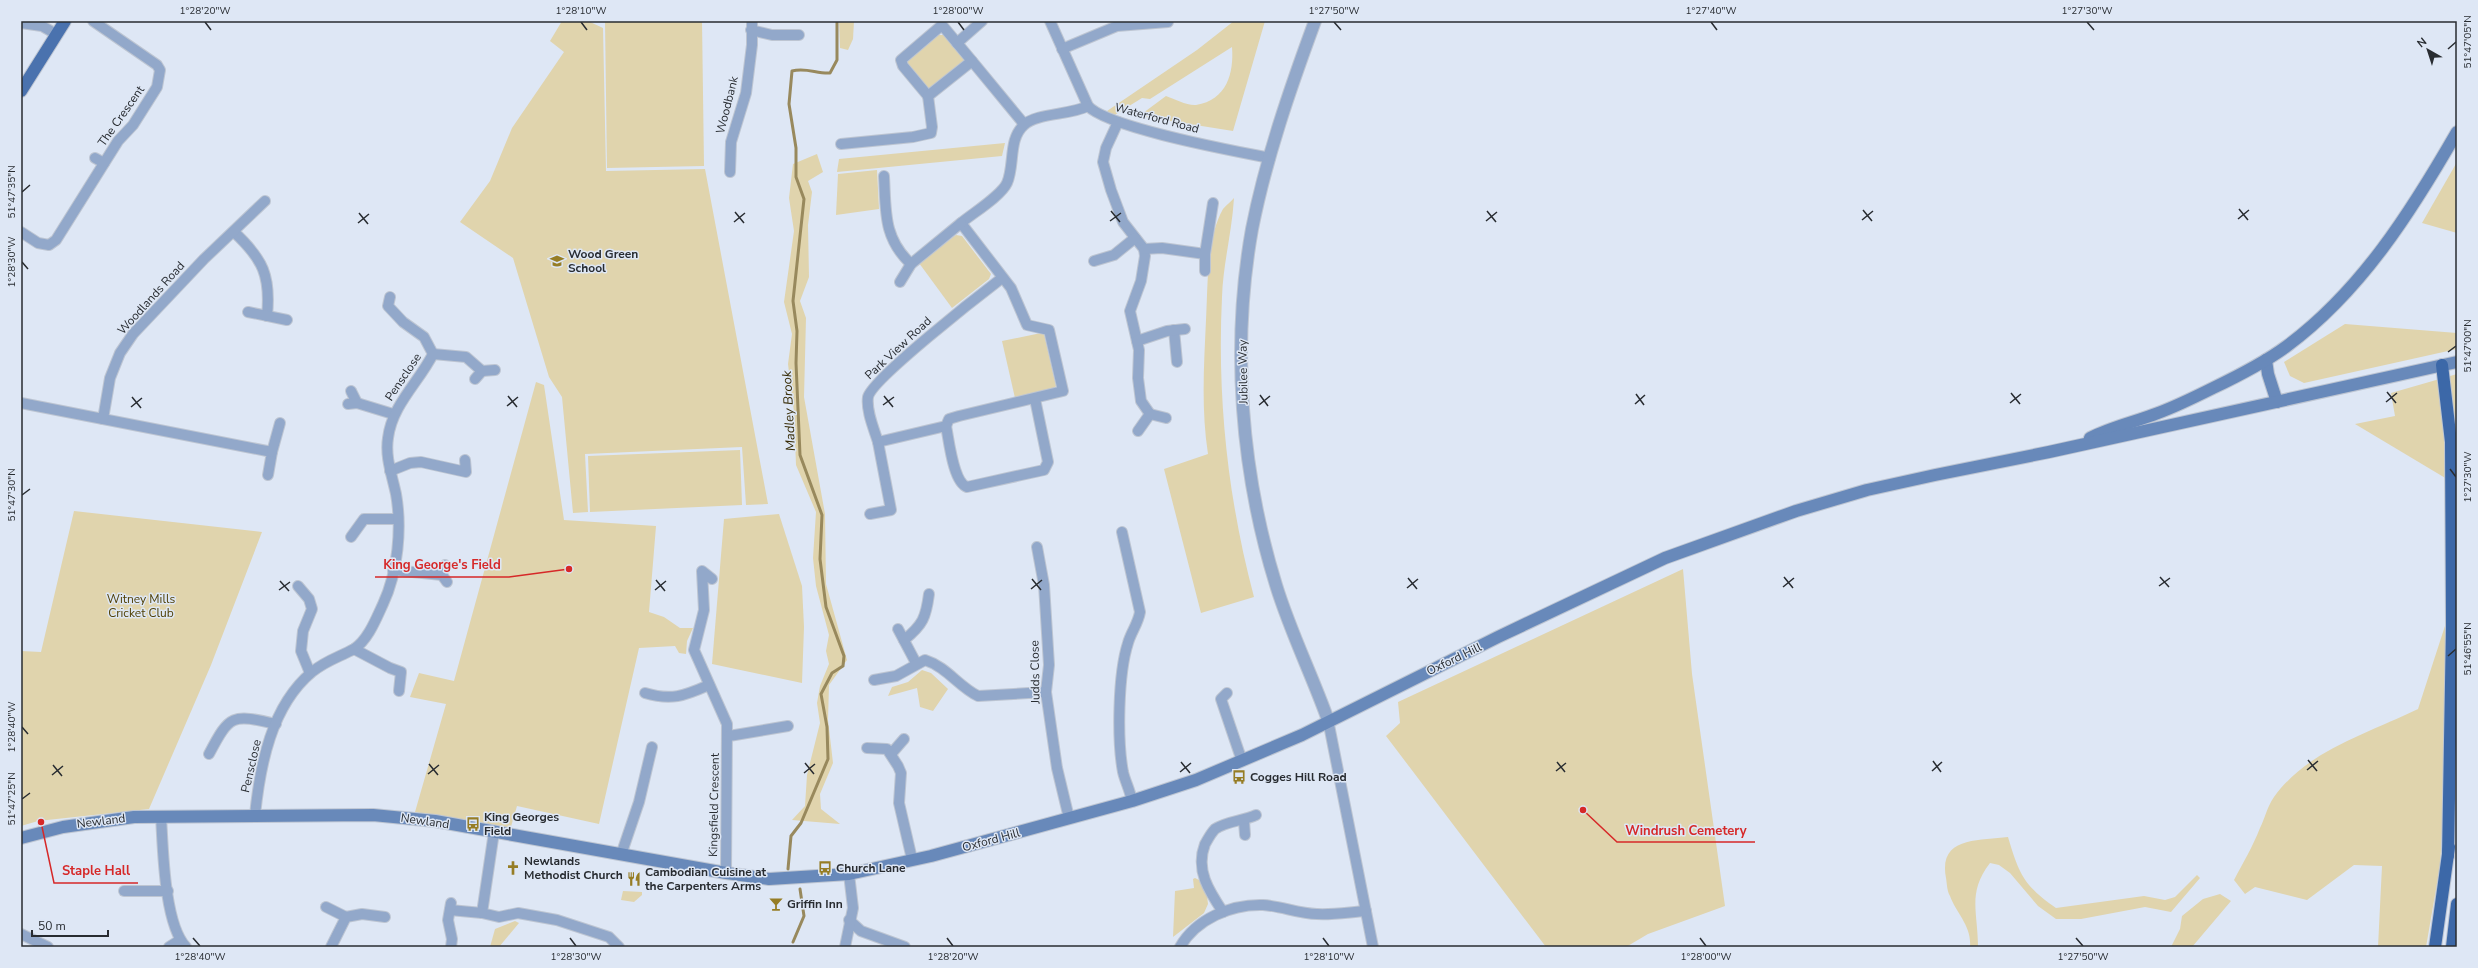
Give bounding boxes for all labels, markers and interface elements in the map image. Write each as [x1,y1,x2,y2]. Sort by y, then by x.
text: 1°28'20"W [180,4,230,18]
text: 1°28'10"W [556,4,606,18]
text: 1°28'00"W [933,4,983,18]
text: 1°27'50"W [1309,4,1359,18]
text: 1°27'40"W [1686,4,1736,18]
text: 1°27'30"W [2062,4,2112,18]
text: 51°47'05"N [2461,15,2475,69]
north arrow [2408,30,2448,70]
text: N [2414,34,2430,51]
street label: Woodbank [712,73,742,136]
street label: The Crescent [94,82,148,150]
street label: Waterford Road [1113,99,1201,137]
text: 51°47'35"N [5,165,19,219]
text: 1°28'30"W [5,237,19,287]
place label: Wood Green School [568,246,638,276]
school or university icon: Wood Green School [549,253,565,269]
street label: Woodlands Road [114,258,188,338]
street label: Park View Road [861,313,935,383]
text: 51°47'00"N [2461,319,2475,373]
street label: Jubilee Way [1234,339,1252,406]
street label: Pensclose [381,350,425,404]
water label: Madley Brook [778,370,800,452]
text: 1°27'30"W [2461,452,2475,502]
text: 51°47'30"N [5,468,19,522]
callout: King George's Field [375,552,509,577]
text: King George's Field [383,556,501,574]
park label: Witney Mills Cricket Club [107,591,175,621]
text: 51°46'55"N [2461,622,2475,676]
street label: Oxford Hill [1424,639,1485,679]
street label: Judds Close [1026,640,1044,705]
text: 1°28'40"W [5,702,19,752]
street label: Pensclose [237,738,265,794]
street label: Kingsfield Crescent [705,752,723,857]
bus stop icon: Cogges Hill Road [1231,769,1247,785]
place label: Cogges Hill Road [1250,769,1347,785]
text: 51°47'25"N [5,772,19,826]
place label: King Georges Field [484,809,559,839]
street label: Newland [76,810,126,832]
street label: Newland [400,810,450,832]
bus stop icon: King Georges Field [465,816,481,832]
callout: Windrush Cemetery [1617,817,1755,842]
text: Windrush Cemetery [1625,822,1747,840]
street label: Oxford Hill [960,824,1022,855]
place label: Newlands Methodist Church [524,853,623,883]
callout: Staple Hall [54,858,138,883]
church icon: Newlands Methodist Church [505,860,521,876]
bus stop icon: Church Lane [817,860,833,876]
place label: Church Lane [836,860,906,876]
text: Staple Hall [62,862,131,880]
place label: Cambodian Cuisine at the Carpenters Arms [645,864,766,894]
restaurant icon: Cambodian Cuisine at the Carpenters Arms [626,871,642,887]
bar icon: Griffin Inn [768,896,784,912]
place label: Griffin Inn [787,896,843,912]
scale bar [32,912,108,938]
text: 50 m [38,918,66,934]
text: 1°28'40"W [175,950,225,964]
text: 1°28'30"W [551,950,601,964]
text: 1°28'20"W [928,950,978,964]
text: 1°28'10"W [1304,950,1354,964]
text: 1°28'00"W [1681,950,1731,964]
text: 1°27'50"W [2058,950,2108,964]

